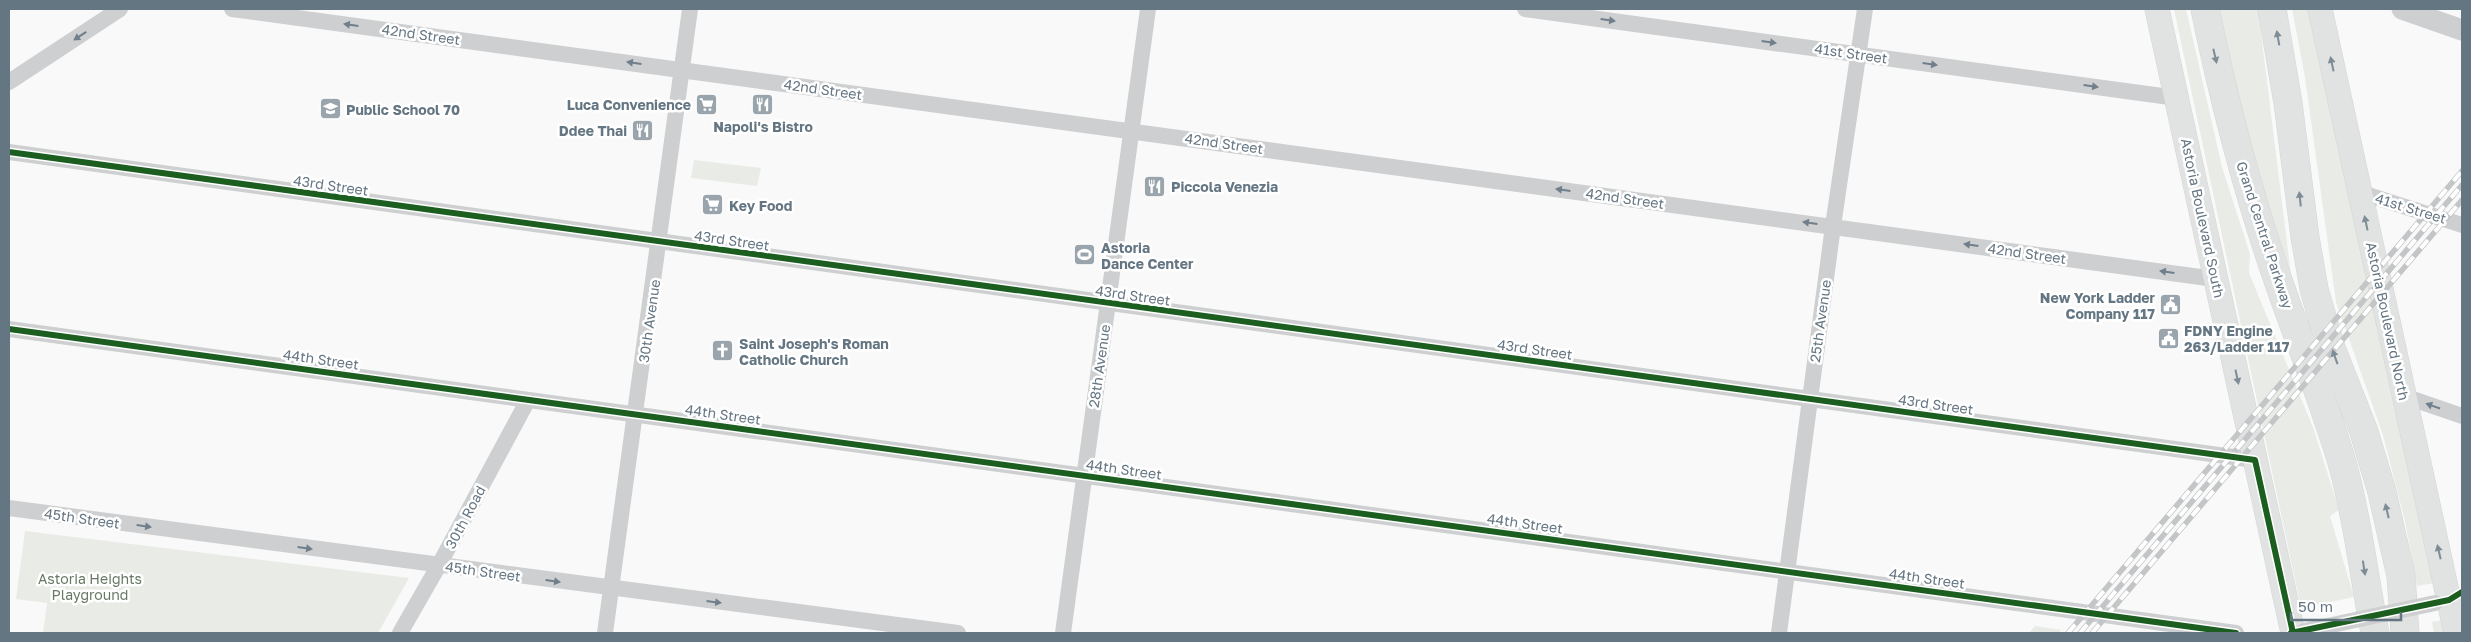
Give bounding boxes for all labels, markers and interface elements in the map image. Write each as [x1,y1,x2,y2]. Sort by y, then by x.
one-way arrow [1600,16,1616,24]
street label: 42nd Street [381,20,461,48]
one-way arrow [343,21,359,29]
one-way arrow [2273,30,2281,46]
one-way arrow [73,31,86,40]
one-way arrow [1761,38,1777,46]
street label: 41st Street [1814,39,1888,67]
one-way arrow [2211,49,2219,64]
one-way arrow [2328,56,2336,71]
one-way arrow [625,59,641,67]
one-way arrow [1922,60,1938,68]
street label: 42nd Street [783,75,863,103]
one-way arrow [2083,82,2099,90]
supermarket icon: Luca Convenience [695,92,719,116]
restaurant icon: Napoli's Bistro [751,92,775,116]
place label: Luca Convenience [567,96,691,113]
school or university icon: Public School 70 [318,97,342,121]
place label: Public School 70 [346,101,460,118]
restaurant icon: Ddee Thai [631,118,655,142]
place label: Napoli's Bistro [713,118,813,135]
place label: Ddee Thai [559,122,627,139]
street label: 42nd Street [1184,129,1264,157]
street label: Astoria Boulevard South [2178,137,2228,299]
street label: Grand Central Parkway [2233,159,2297,311]
street label: 43rd Street [292,171,370,199]
restaurant icon: Piccola Venezia [1143,174,1167,198]
place label: Piccola Venezia [1171,178,1278,195]
street label: 42nd Street [1585,184,1665,212]
one-way arrow [1554,185,1570,193]
street label: 41st Street [2373,189,2449,227]
one-way arrow [2296,191,2304,207]
supermarket icon: Key Food [701,193,725,217]
place label: Key Food [729,197,792,214]
one-way arrow [2362,215,2370,230]
one-way arrow [1802,219,1818,227]
street label: 43rd Street [693,226,771,254]
place label: Astoria Dance Center [1101,239,1194,272]
street label: 42nd Street [1987,239,2067,267]
street label: Astoria Boulevard North [2363,240,2413,402]
one-way arrow [1963,241,1979,249]
sports icon: Astoria Dance Center [1073,243,1097,267]
one-way arrow [2159,268,2175,276]
street label: 30th Avenue [635,278,663,364]
street label: 25th Avenue [1806,279,1834,363]
street label: 43rd Street [1094,281,1172,309]
place label: New York Ladder Company 117 [2040,289,2156,322]
public building icon: New York Ladder Company 117 [2159,293,2183,317]
place label: FDNY Engine 263/Ladder 117 [2184,322,2290,355]
street label: 28th Avenue [1085,323,1113,409]
public building icon: FDNY Engine 263/Ladder 117 [2156,326,2180,350]
place label: Saint Joseph's Roman Catholic Church [739,335,889,368]
street label: 43rd Street [1496,335,1574,363]
church icon: Saint Joseph's Roman Catholic Church [711,339,735,363]
street label: 44th Street [282,345,360,373]
one-way arrow [2331,350,2338,365]
one-way arrow [2233,370,2241,385]
street label: 43rd Street [1897,390,1975,418]
street label: 44th Street [684,400,762,428]
one-way arrow [2426,401,2441,409]
street label: 44th Street [1085,455,1163,483]
street label: 30th Road [441,483,489,551]
one-way arrow [2383,503,2391,519]
street label: 45th Street [43,504,121,532]
street label: 44th Street [1486,509,1564,537]
one-way arrow [136,522,152,530]
one-way arrow [297,544,313,552]
one-way arrow [2435,545,2443,560]
street label: 45th Street [444,557,522,585]
one-way arrow [2361,560,2369,576]
street label: 44th Street [1888,564,1966,592]
park label: Astoria Heights Playground [38,570,142,603]
one-way arrow [545,577,561,585]
scale bar [2291,590,2401,622]
text: 50 m [2298,597,2333,615]
one-way arrow [706,598,722,606]

